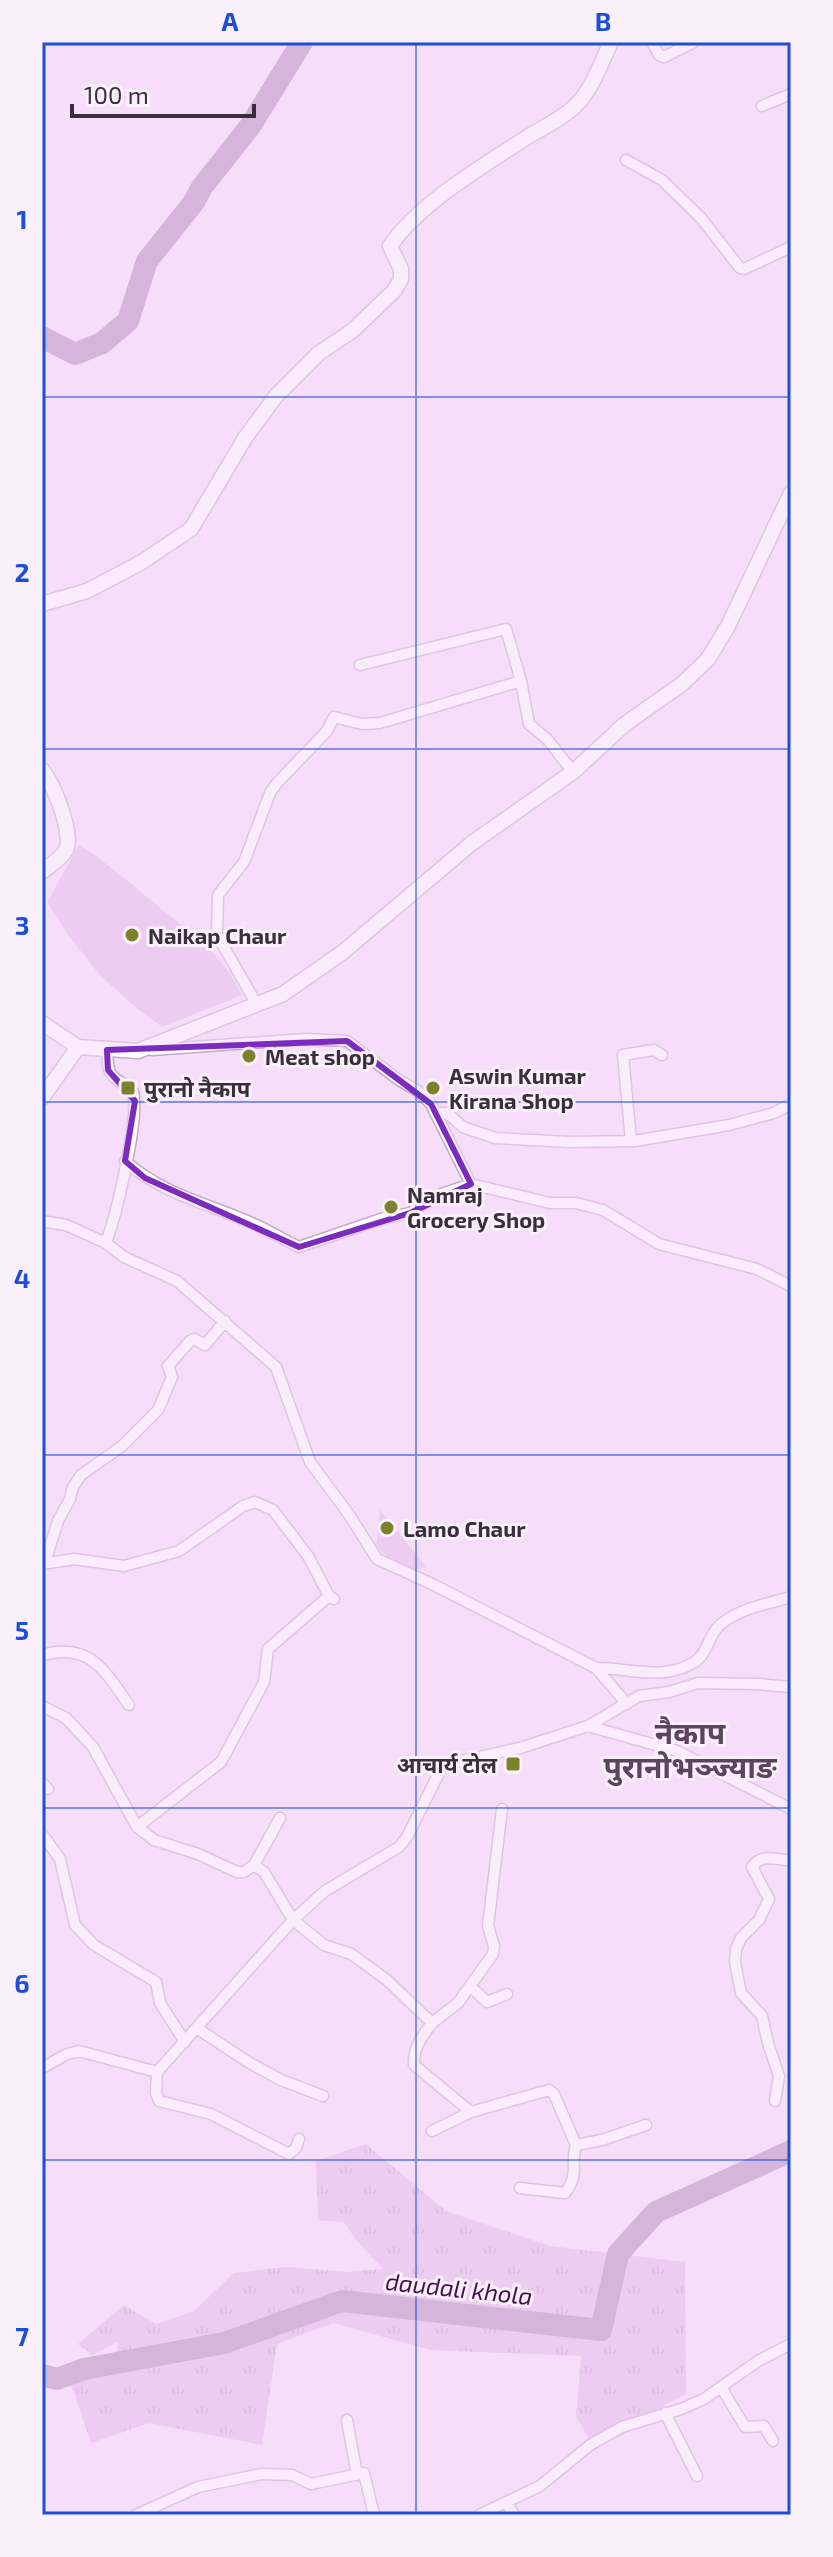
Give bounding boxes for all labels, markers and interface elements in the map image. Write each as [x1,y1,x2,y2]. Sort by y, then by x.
text: A [222,5,239,36]
text: B [595,5,611,36]
scale bar [72,68,254,118]
text: 100 m [84,80,149,109]
text: 1 [16,203,28,234]
text: 2 [14,556,30,587]
text: 3 [15,909,29,940]
place label: Naikap Chaur [148,922,287,948]
marker: Naikap Chaur [123,926,141,944]
place label: Meat shop [265,1043,375,1069]
marker: Meat shop [240,1047,258,1065]
place label: Aswin Kumar Kirana Shop [449,1062,587,1113]
place label: पुरानो नैकाप [144,1075,251,1103]
marker: पुरानो नैकाप [119,1079,137,1097]
marker: Aswin Kumar Kirana Shop [424,1079,442,1097]
place label: Namraj Grocery Shop [407,1181,545,1233]
marker: Namraj Grocery Shop [382,1198,400,1216]
text: 4 [14,1262,30,1293]
place label: Lamo Chaur [403,1515,526,1541]
marker: Lamo Chaur [378,1519,396,1537]
text: 5 [15,1614,29,1645]
district label: नैकाप पुरानोभञ्ज्याङ [603,1714,778,1787]
place label: आचार्य टोल [397,1751,498,1777]
marker: आचार्य टोल [504,1755,522,1773]
text: 6 [14,1967,30,1998]
water label: daudali khola [384,2266,534,2310]
text: 7 [15,2320,29,2351]

